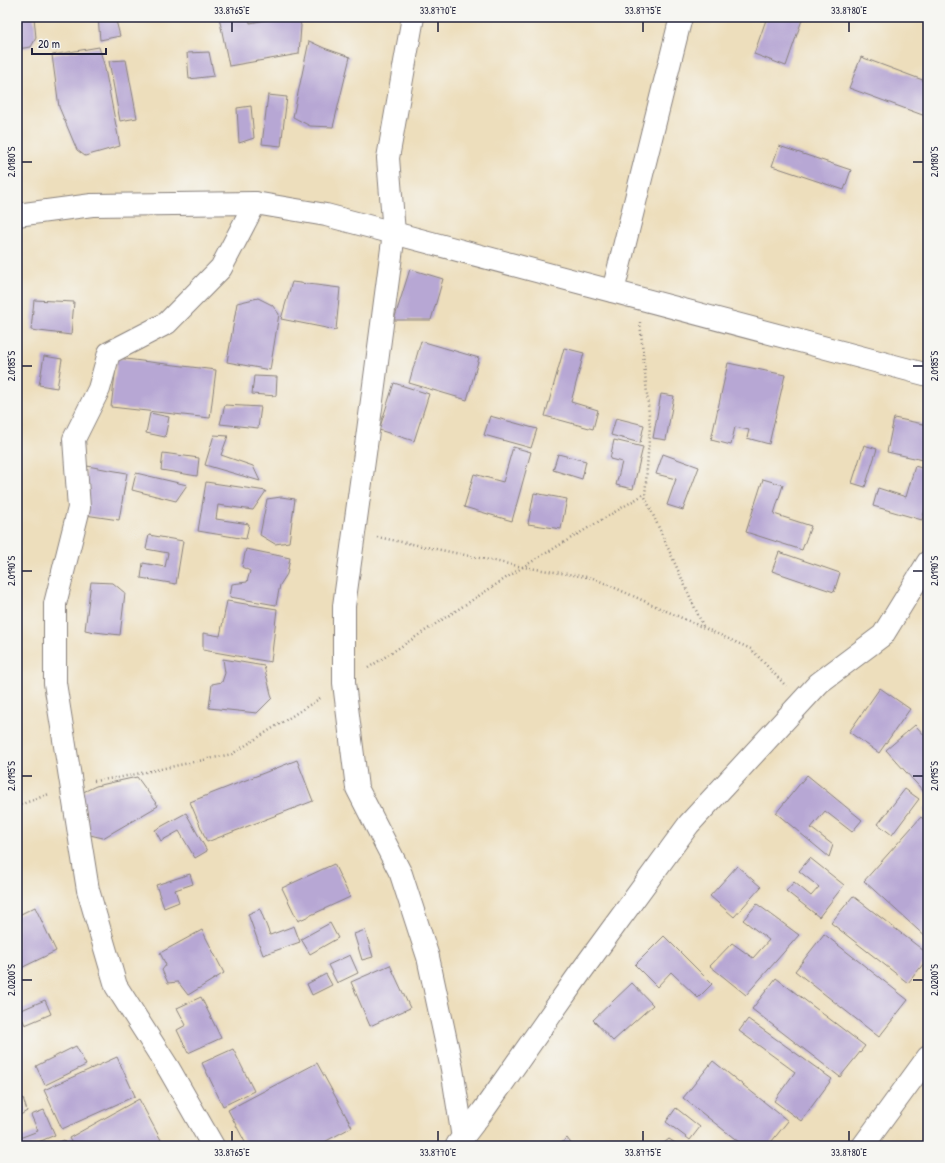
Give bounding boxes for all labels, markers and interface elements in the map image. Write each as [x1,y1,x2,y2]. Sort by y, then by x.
text: 33.8765°E [214,4,250,17]
text: 33.8770°E [420,4,457,17]
text: 33.8775°E [625,4,662,17]
text: 33.8780°E [831,4,868,17]
scale bar [32,30,106,56]
text: 20 m [38,35,60,52]
text: 2.0180°S [5,146,18,177]
text: 2.0180°S [928,146,941,177]
text: 2.0185°S [5,350,18,381]
text: 2.0185°S [928,350,941,381]
text: 2.0190°S [5,556,18,586]
text: 2.0190°S [928,556,941,586]
text: 2.0195°S [5,761,18,791]
text: 2.0195°S [928,761,941,791]
text: 2.0200°S [5,964,18,996]
text: 2.0200°S [928,964,941,996]
text: 33.8765°E [214,1146,250,1159]
text: 33.8770°E [420,1146,457,1159]
text: 33.8775°E [625,1146,662,1159]
text: 33.8780°E [831,1146,868,1159]

